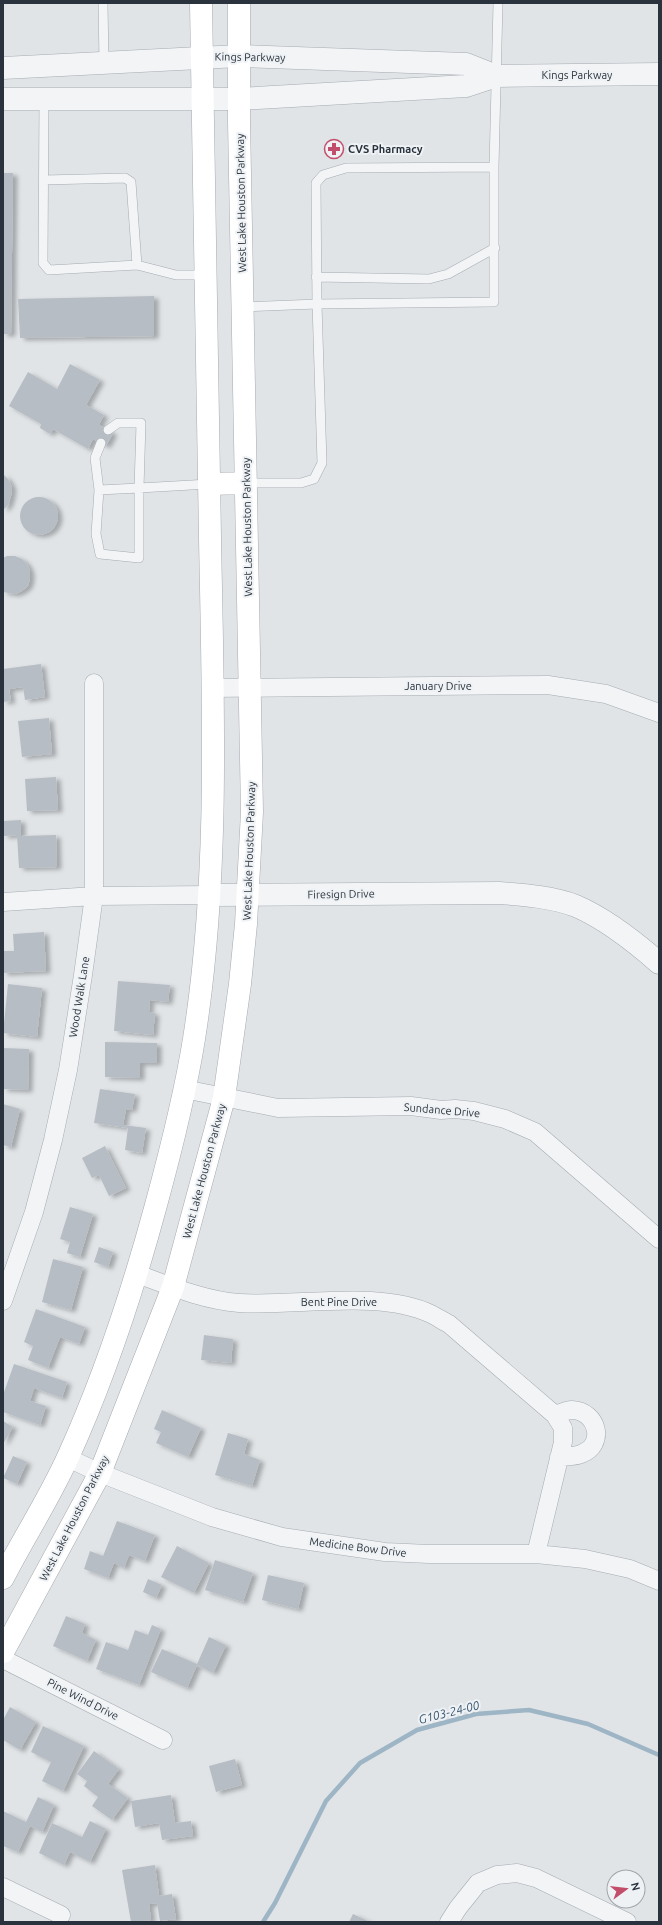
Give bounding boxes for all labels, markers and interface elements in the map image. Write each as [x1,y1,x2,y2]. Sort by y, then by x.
street label: Kings Parkway [214,50,286,64]
street label: Kings Parkway [542,69,613,81]
street label: West Lake Houston Parkway [234,133,248,273]
pharmacy icon: CVS Pharmacy [323,138,345,160]
place label: CVS Pharmacy [348,143,423,155]
street label: West Lake Houston Parkway [240,457,254,597]
street label: January Drive [404,680,472,692]
street label: West Lake Houston Parkway [241,781,257,921]
street label: Firesign Drive [307,887,375,901]
street label: Wood Walk Lane [67,956,91,1038]
street label: Sundance Drive [403,1101,481,1119]
street label: West Lake Houston Parkway [180,1102,228,1240]
street label: Bent Pine Drive [301,1296,377,1308]
street label: West Lake Houston Parkway [37,1453,111,1583]
street label: Medicine Bow Drive [309,1535,407,1559]
street label: Pine Wind Drive [45,1676,121,1722]
water label: G103-24-00 [417,1698,481,1726]
north arrow [606,1869,646,1909]
text: N [629,1881,643,1892]

